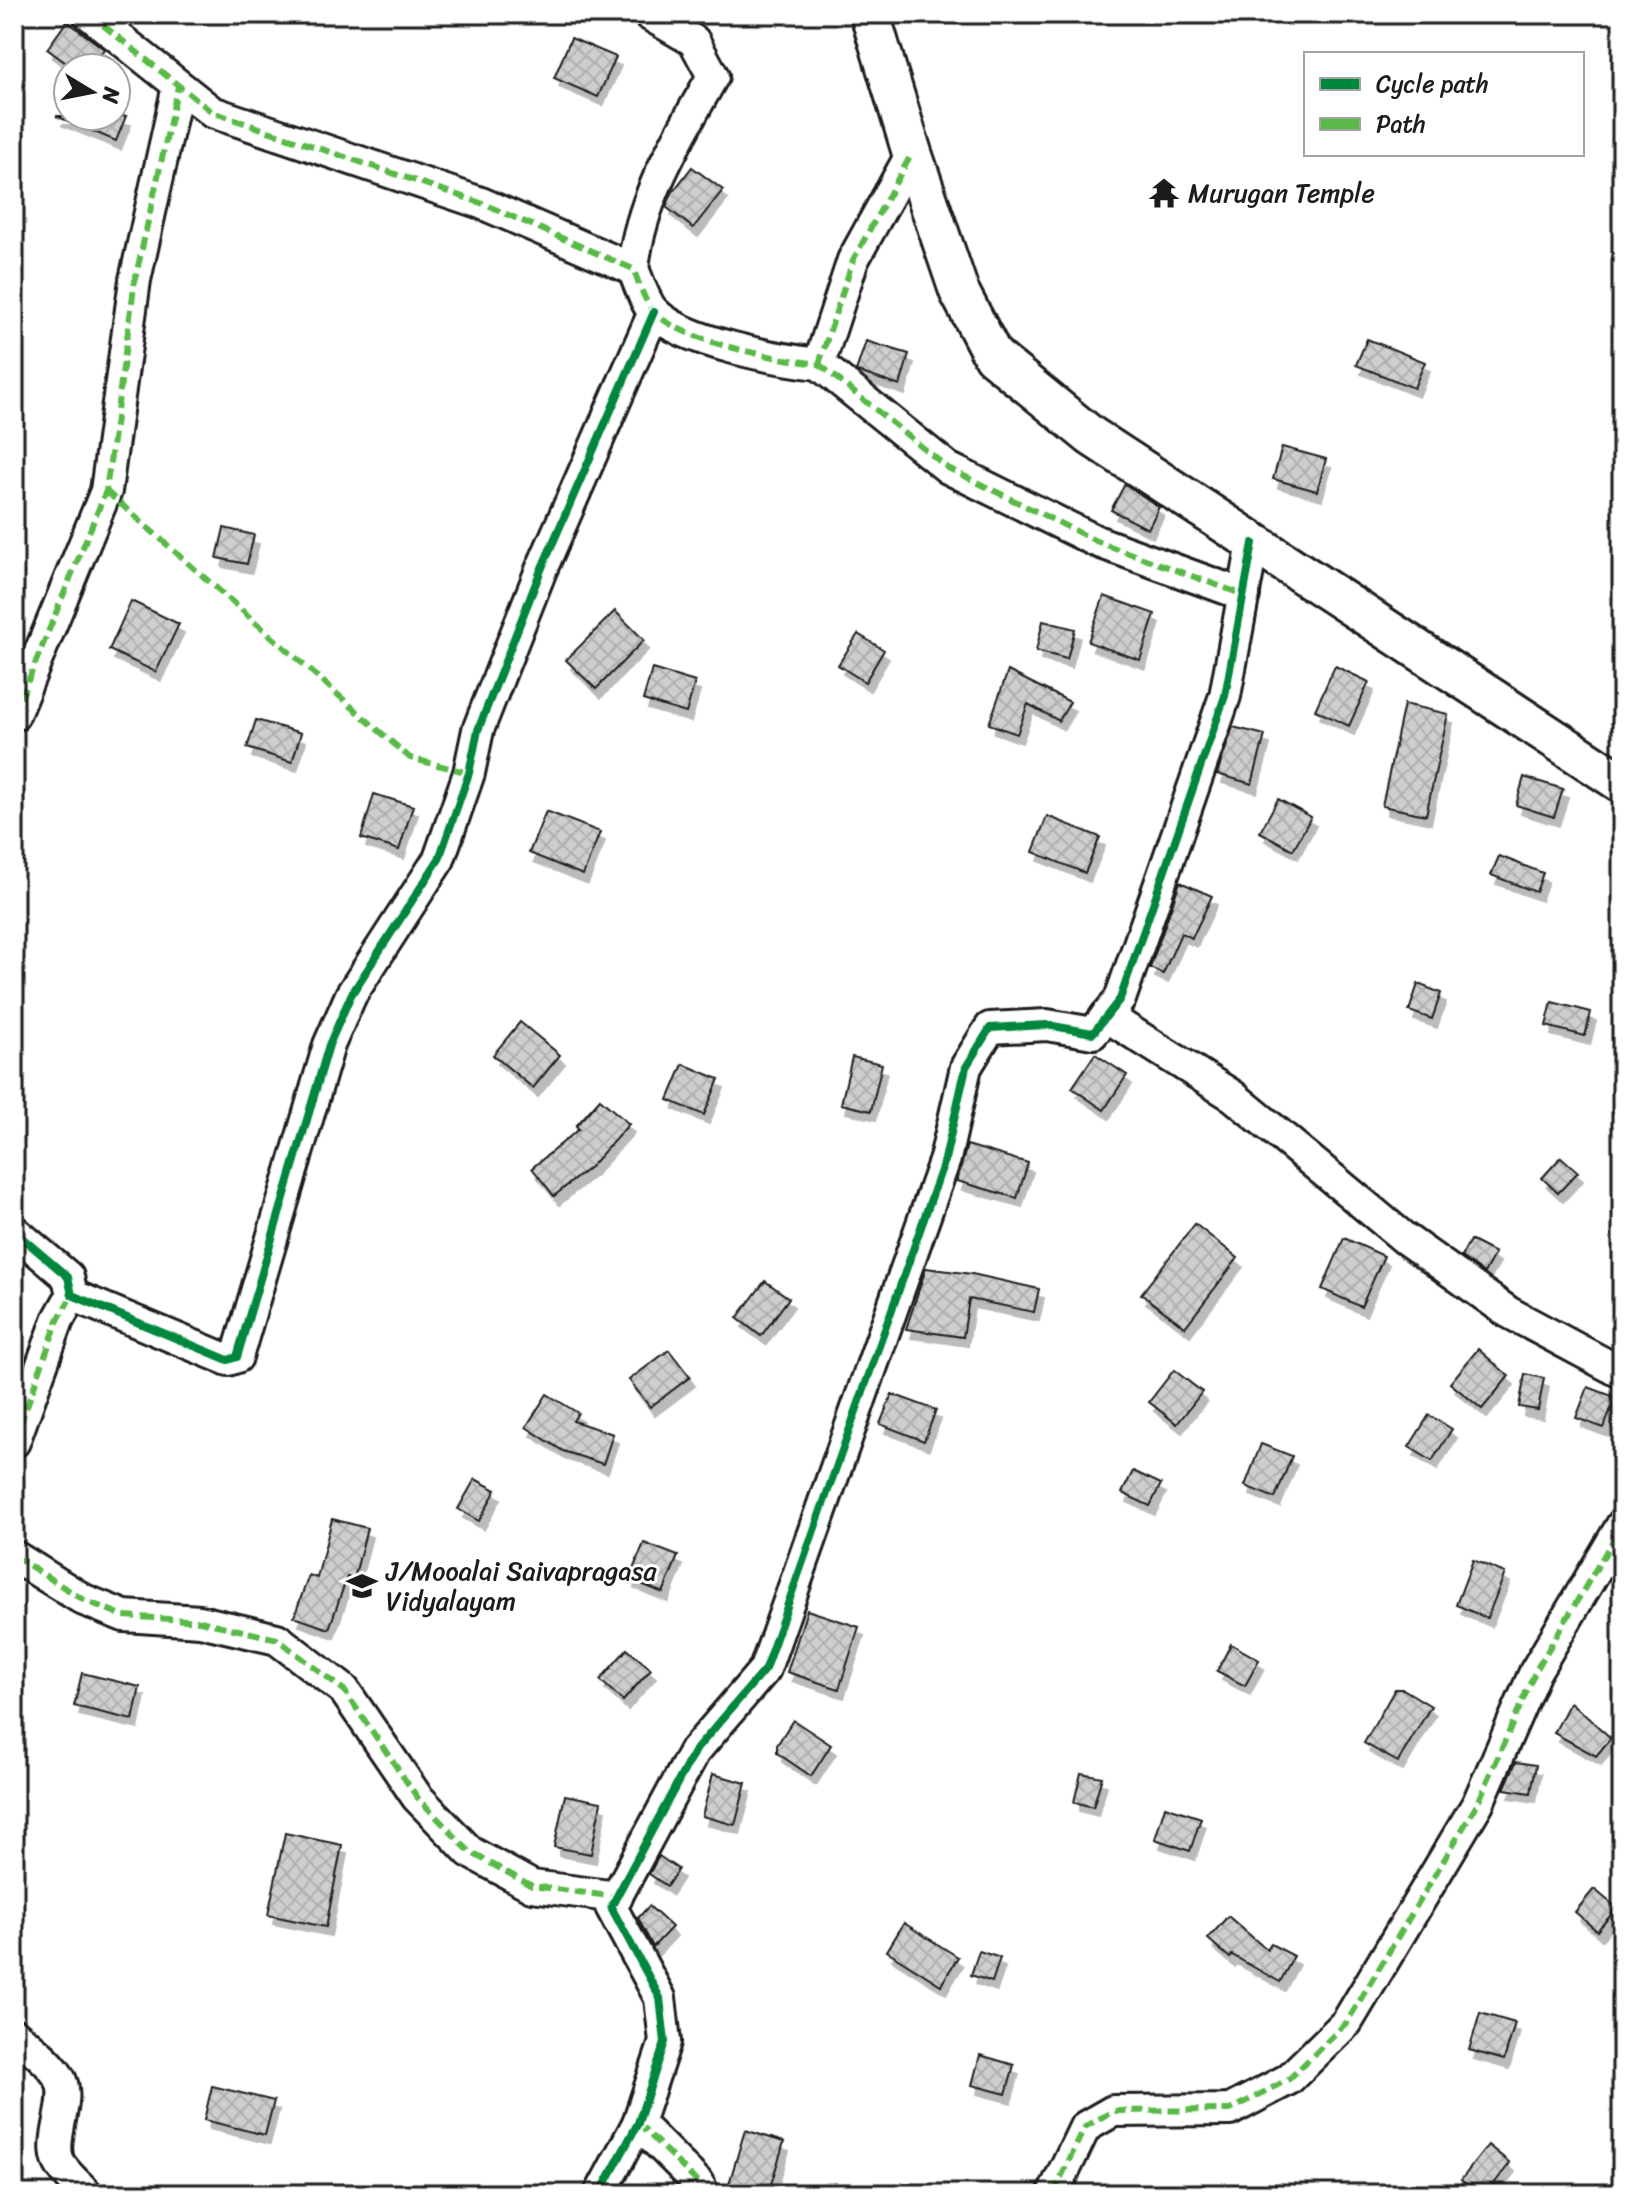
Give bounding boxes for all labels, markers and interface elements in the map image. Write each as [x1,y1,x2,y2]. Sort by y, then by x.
north arrow [52,52,132,132]
legend [1304,52,1584,156]
text: Cycle path [1376,63,1489,105]
text: N [91,84,132,107]
text: Path [1376,103,1426,145]
place label: Murugan Temple [1188,170,1375,216]
temple icon: Murugan Temple [1147,176,1181,210]
place label: J/Mooalai Saivapragasa Vidyalayam [385,1548,657,1624]
school or university icon: J/Mooalai Saivapragasa Vidyalayam [345,1569,379,1603]

